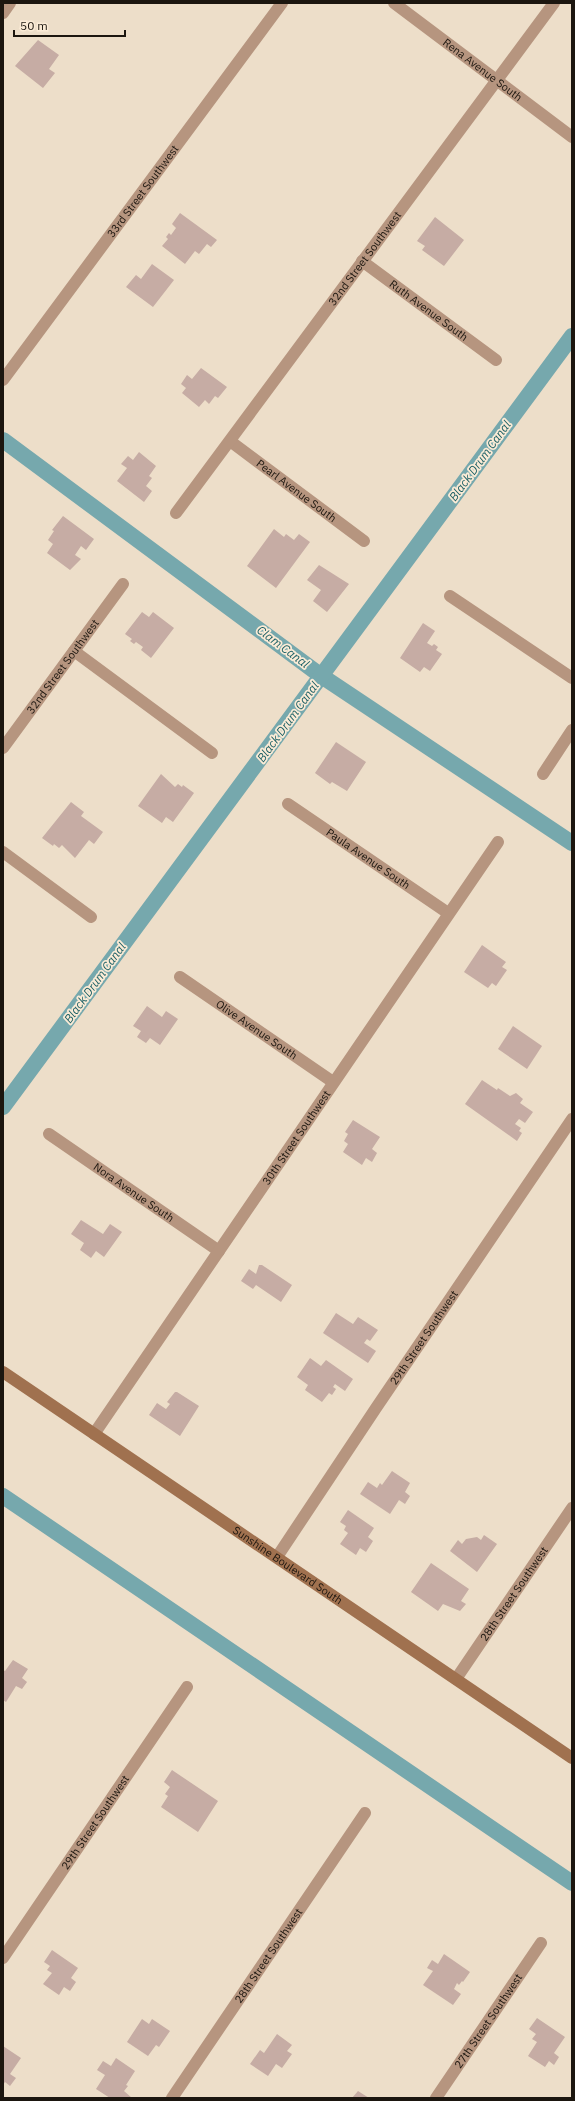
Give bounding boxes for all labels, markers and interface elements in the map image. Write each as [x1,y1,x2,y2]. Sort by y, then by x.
scale bar [14,12,125,38]
text: 50 m [20,18,48,33]
street label: Rena Avenue South [440,35,525,104]
street label: 33rd Street Southwest [104,142,182,240]
street label: 32nd Street Southwest [325,208,404,308]
street label: Ruth Avenue South [387,277,471,344]
water label: Black Drum Canal [445,417,514,504]
street label: Pearl Avenue South [254,456,339,525]
street label: 32nd Street Southwest [23,616,102,717]
water label: Clam Canal [254,622,313,672]
water label: Black Drum Canal [253,678,322,765]
street label: Paula Avenue South [324,825,413,892]
water label: Black Drum Canal [60,939,129,1026]
street label: Olive Avenue South [213,997,300,1063]
street label: 30th Street Southwest [259,1087,334,1187]
street label: Nora Avenue South [91,1160,177,1225]
street label: 29th Street Southwest [387,1287,461,1388]
street label: Sunshine Boulevard South [230,1523,345,1607]
street label: 28th Street Southwest [477,1544,551,1644]
street label: 29th Street Southwest [58,1772,132,1872]
street label: 28th Street Southwest [231,1905,306,2006]
street label: 27th Street Southwest [451,1971,525,2071]

